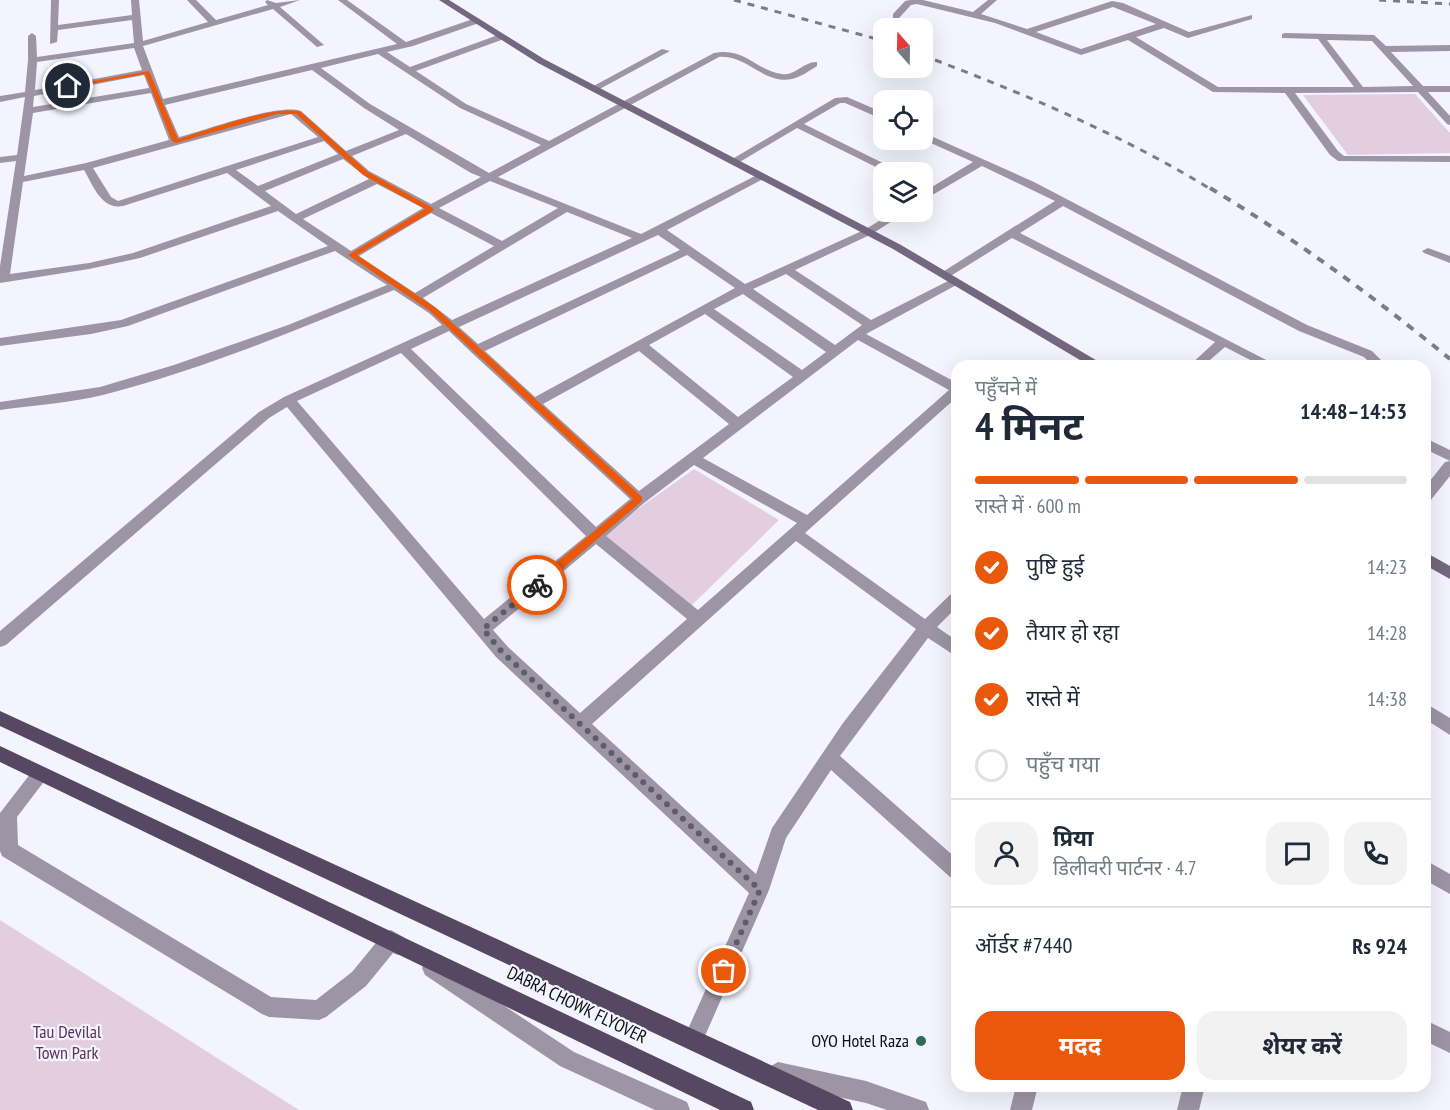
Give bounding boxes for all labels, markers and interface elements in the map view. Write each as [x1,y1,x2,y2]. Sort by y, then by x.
north arrow [873,18,933,78]
map controls [873,18,933,222]
pin [42,60,93,111]
icon: home [51,69,84,102]
button: locate [873,90,933,150]
button: layers [873,162,933,222]
text: पहुँचने में [975,375,1037,401]
text: 14:48–14:53 [1300,397,1407,425]
text: 4 मिनट [975,400,1084,451]
text: रास्ते में · 600 m [975,493,1081,519]
icon: check [975,551,1008,584]
text: पुष्टि हुई [1026,552,1084,580]
text: 14:23 [1367,554,1407,580]
courier [507,555,567,615]
icon: bike [521,569,554,602]
icon: check [975,617,1008,650]
text: तैयार हो रहा [1026,618,1119,646]
text: 14:28 [1367,620,1407,646]
icon: check [975,683,1008,716]
text: रास्ते में [1026,684,1080,712]
text: 14:38 [1367,686,1407,712]
text: पहुँच गया [1026,750,1100,778]
button: person [975,822,1038,885]
button: chat [1266,822,1329,885]
button: phone [1344,822,1407,885]
text: प्रिया [1053,824,1093,852]
text: डिलीवरी पार्टनर · 4.7 [1053,855,1197,881]
text: ऑर्डर #7440 [975,931,1072,959]
text: Rs 924 [1352,932,1407,960]
pin [698,945,749,996]
icon: bag [707,954,740,987]
street label: DABRA CHOWK FLYOVER [503,961,651,1049]
button: मदद [975,1011,1185,1080]
button: शेयर करें [1197,1011,1407,1080]
park label: Tau Devilal Town Park [33,1020,102,1064]
place label: OYO Hotel Raza [811,1029,909,1052]
marker: OYO Hotel Raza [914,1034,928,1048]

